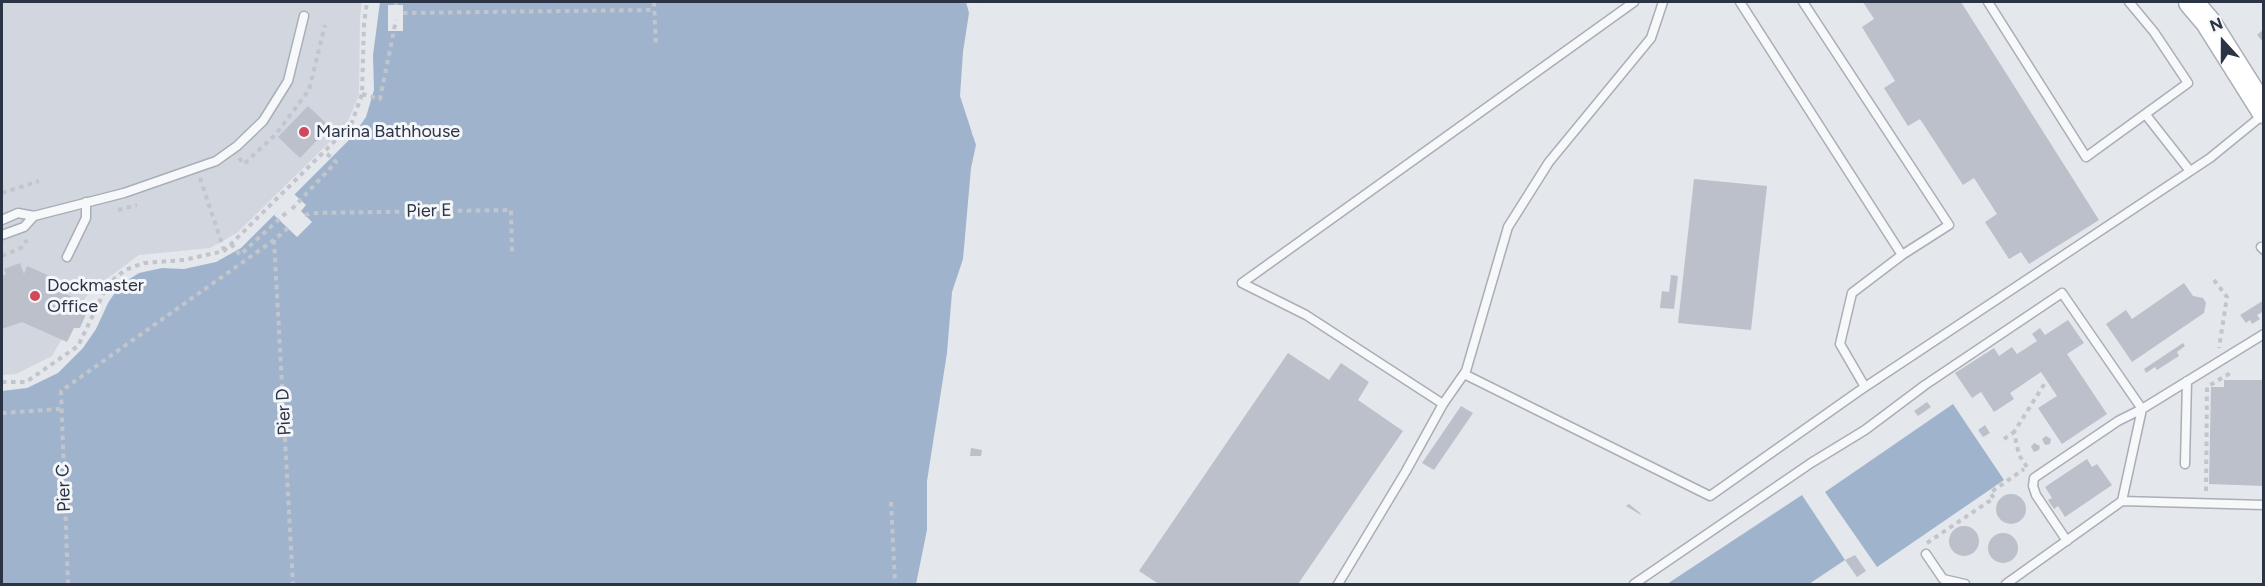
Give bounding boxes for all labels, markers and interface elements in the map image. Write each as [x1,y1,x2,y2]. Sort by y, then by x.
north arrow [2193,12,2253,72]
text: N [2207,14,2226,36]
place label: Marina Bathhouse [316,121,460,143]
marker: Marina Bathhouse [297,125,311,139]
street label: Pier E [406,200,452,222]
place label: Dockmaster Office [47,275,144,318]
marker: Dockmaster Office [28,289,42,303]
street label: Pier D [272,388,296,436]
street label: Pier C [52,464,76,512]

